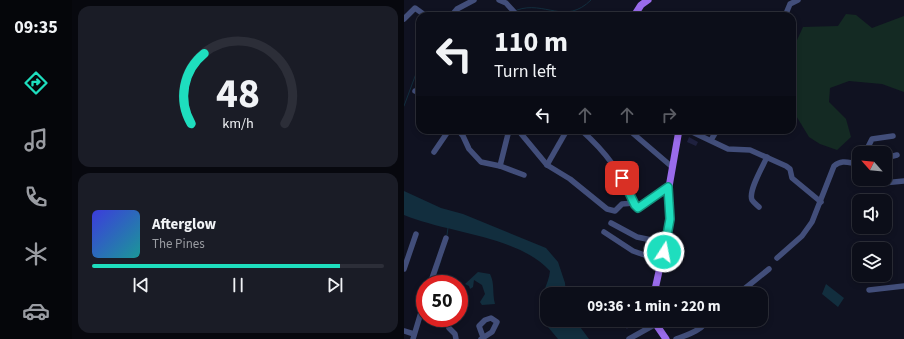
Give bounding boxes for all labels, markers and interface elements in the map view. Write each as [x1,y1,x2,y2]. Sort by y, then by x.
text: 09:35 [14,15,58,40]
text: 110 m [494,22,568,62]
icon: left [428,28,480,80]
text: Turn left [494,59,556,84]
text: 48 [216,64,260,124]
icon: directions [22,69,50,97]
icon: left [532,104,554,126]
icon: ahead [574,104,596,126]
icon: ahead [616,104,638,126]
icon: right [658,104,680,126]
text: km/h [222,113,254,134]
icon: music [22,126,50,154]
north arrow [852,146,892,186]
map controls [852,146,892,282]
pin [605,161,639,195]
icon: arrive [611,167,633,189]
icon: phone [22,183,50,211]
button: sound [852,194,892,234]
text: Afterglow [152,214,216,235]
position arrow [643,231,685,273]
text: The Pines [152,235,205,253]
icon: climate [22,240,50,268]
button: layers [852,242,892,282]
icon: previous [130,274,152,296]
icon: pause [227,274,249,296]
icon: next [324,274,346,296]
speed limit sign: 50 [416,275,468,327]
text: 09:36 · 1 min · 220 m [587,296,721,317]
icon: car [22,297,50,325]

